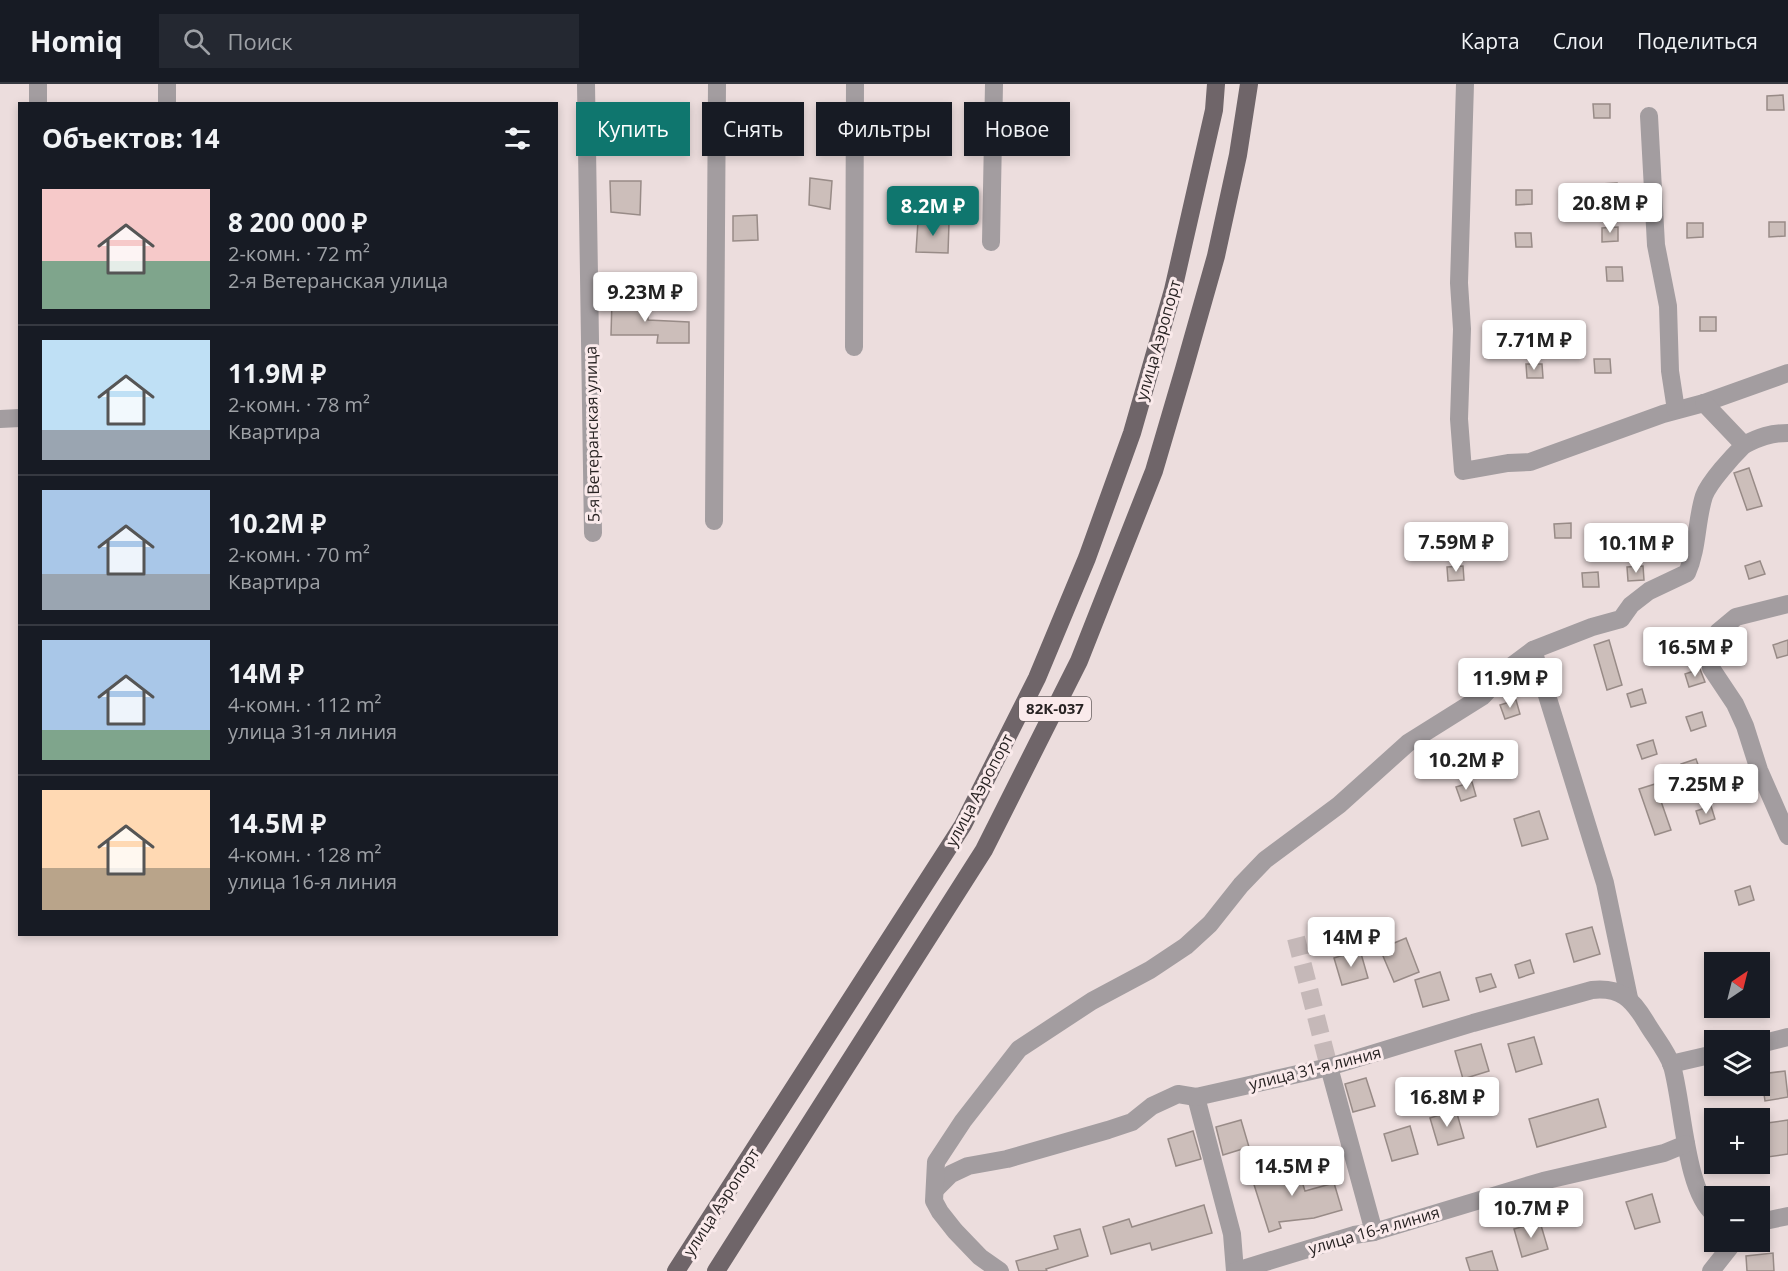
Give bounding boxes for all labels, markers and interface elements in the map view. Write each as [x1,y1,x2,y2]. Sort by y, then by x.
search box [159,14,579,68]
text: Homiq [30,22,123,60]
icon: search [180,25,213,58]
text: Поиск [228,26,293,56]
text: Карта [1461,27,1520,55]
text: Слои [1553,27,1604,55]
text: Поделиться [1637,27,1758,55]
chip: Купить [576,102,690,156]
chip: Снять [702,102,804,156]
chip: Фильтры [816,102,952,156]
chip: Новое [964,102,1070,156]
text: Объектов: 14 [42,120,220,156]
icon: filters [501,122,534,155]
pin: 20.8M ₽ [1555,183,1665,234]
pin: 8.2M ₽ [884,186,982,237]
text: 20.8M ₽ [1572,189,1648,216]
text: 8.2M ₽ [901,192,965,219]
text: 8 200 000 ₽ [228,204,367,240]
icon: home [90,213,162,285]
text: 2-комн. · 72 m² [228,240,370,267]
text: 2-я Ветеранская улица [228,267,448,294]
pin: 9.23M ₽ [590,272,700,323]
street label: улица Аэропорт [1130,277,1186,403]
text: 9.23M ₽ [607,278,683,305]
pin: 7.71M ₽ [1479,320,1589,371]
text: 7.71M ₽ [1496,326,1572,353]
street label: 5-я Ветеранская улица [579,346,605,522]
text: 11.9M ₽ [228,355,326,391]
icon: home [90,364,162,436]
text: 2-комн. · 78 m² [228,391,370,418]
text: Квартира [228,418,321,445]
text: 10.2M ₽ [228,505,326,541]
icon: home [90,514,162,586]
pin: 7.59M ₽ [1401,522,1511,573]
pin: 10.1M ₽ [1581,523,1691,574]
text: 7.59M ₽ [1418,528,1494,555]
text: 10.1M ₽ [1598,529,1674,556]
text: 2-комн. · 70 m² [228,541,370,568]
text: Квартира [228,568,321,595]
pin: 16.5M ₽ [1640,627,1750,678]
text: 16.5M ₽ [1657,633,1733,660]
text: 14M ₽ [228,655,304,691]
pin: 11.9M ₽ [1455,658,1565,709]
icon: home [90,664,162,736]
text: 11.9M ₽ [1472,664,1548,691]
text: 4-комн. · 112 m² [228,691,381,718]
road number: 82К-037 [1019,697,1091,721]
text: улица 31-я линия [228,718,397,745]
street label: улица Аэропорт [940,729,1018,850]
pin: 10.2M ₽ [1411,740,1521,791]
text: 10.2M ₽ [1428,746,1504,773]
pin: 7.25M ₽ [1651,764,1761,815]
text: 7.25M ₽ [1668,770,1744,797]
text: 14.5M ₽ [228,805,326,841]
icon: home [90,814,162,886]
text: 4-комн. · 128 m² [228,841,381,868]
text: улица 16-я линия [228,868,397,895]
pin: 14M ₽ [1309,917,1393,968]
text: 14M ₽ [1322,923,1380,950]
north arrow [1704,952,1770,1018]
map controls [1704,952,1770,1252]
button: layers [1704,1030,1770,1096]
street label: улица 31-я линия [1247,1041,1383,1095]
pin: 16.8M ₽ [1392,1077,1502,1128]
text: 16.8M ₽ [1409,1083,1485,1110]
button: + [1704,1108,1770,1174]
street label: улица Аэропорт [678,1143,764,1260]
pin: 14.5M ₽ [1237,1146,1347,1197]
text: 14.5M ₽ [1254,1152,1330,1179]
button: − [1704,1186,1770,1252]
pin: 10.7M ₽ [1476,1188,1586,1239]
text: 10.7M ₽ [1493,1194,1569,1221]
street label: улица 16-я линия [1306,1201,1442,1259]

